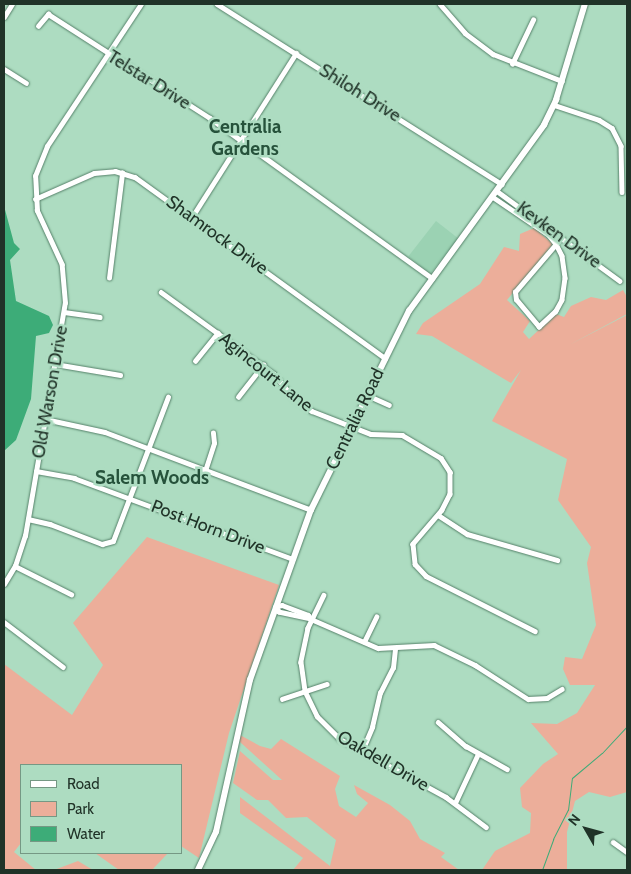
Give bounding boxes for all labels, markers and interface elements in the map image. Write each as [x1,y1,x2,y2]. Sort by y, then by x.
street label: Telstar Drive [103,46,195,114]
street label: Shiloh Drive [315,59,405,127]
district label: Centralia Gardens [209,116,281,160]
street label: Shamrock Drive [162,191,272,279]
street label: Kevken Drive [513,197,605,273]
street label: Old Warson Drive [28,324,72,460]
street label: Agincourt Lane [215,328,317,416]
street label: Centralia Road [321,365,389,473]
district label: Salem Woods [95,467,209,489]
street label: Post Horn Drive [148,495,268,559]
street label: Oakdell Drive [333,726,433,796]
legend [20,764,182,854]
text: Road [67,775,100,793]
text: Park [67,800,94,818]
north arrow [561,804,611,854]
text: N [564,810,584,829]
text: Water [67,825,105,843]

